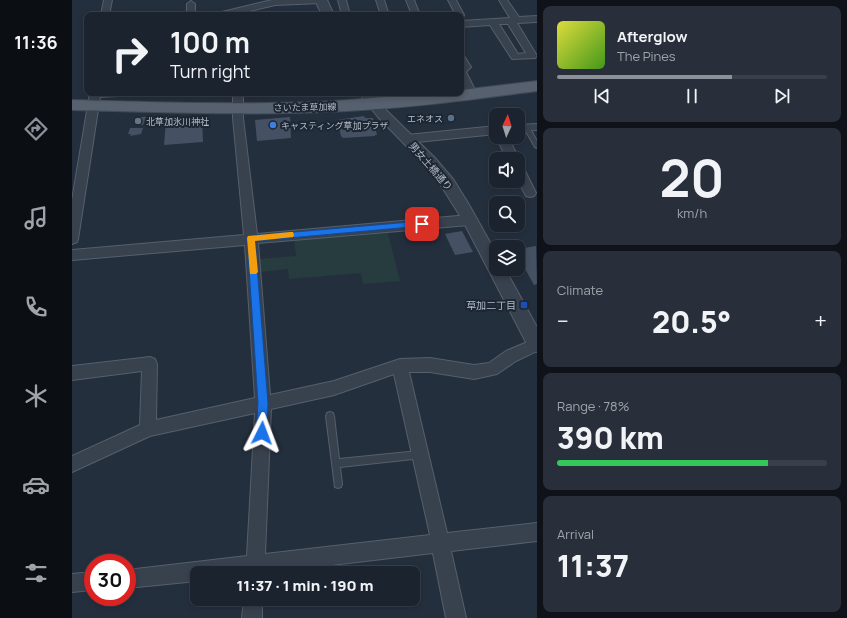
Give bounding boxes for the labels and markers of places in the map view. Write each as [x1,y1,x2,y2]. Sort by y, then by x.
place label: エネオス [407,112,443,125]
marker: エネオス [446,113,456,123]
place label: 北草加氷川神社 [146,115,209,128]
marker: 北草加氷川神社 [133,116,143,126]
place label: キャスティング草加プラザ [281,119,388,132]
marker: キャスティング草加プラザ [268,120,278,130]
pin [405,207,439,241]
place label: 草加二丁目 [466,298,516,312]
marker: 草加二丁目 [519,300,529,310]

